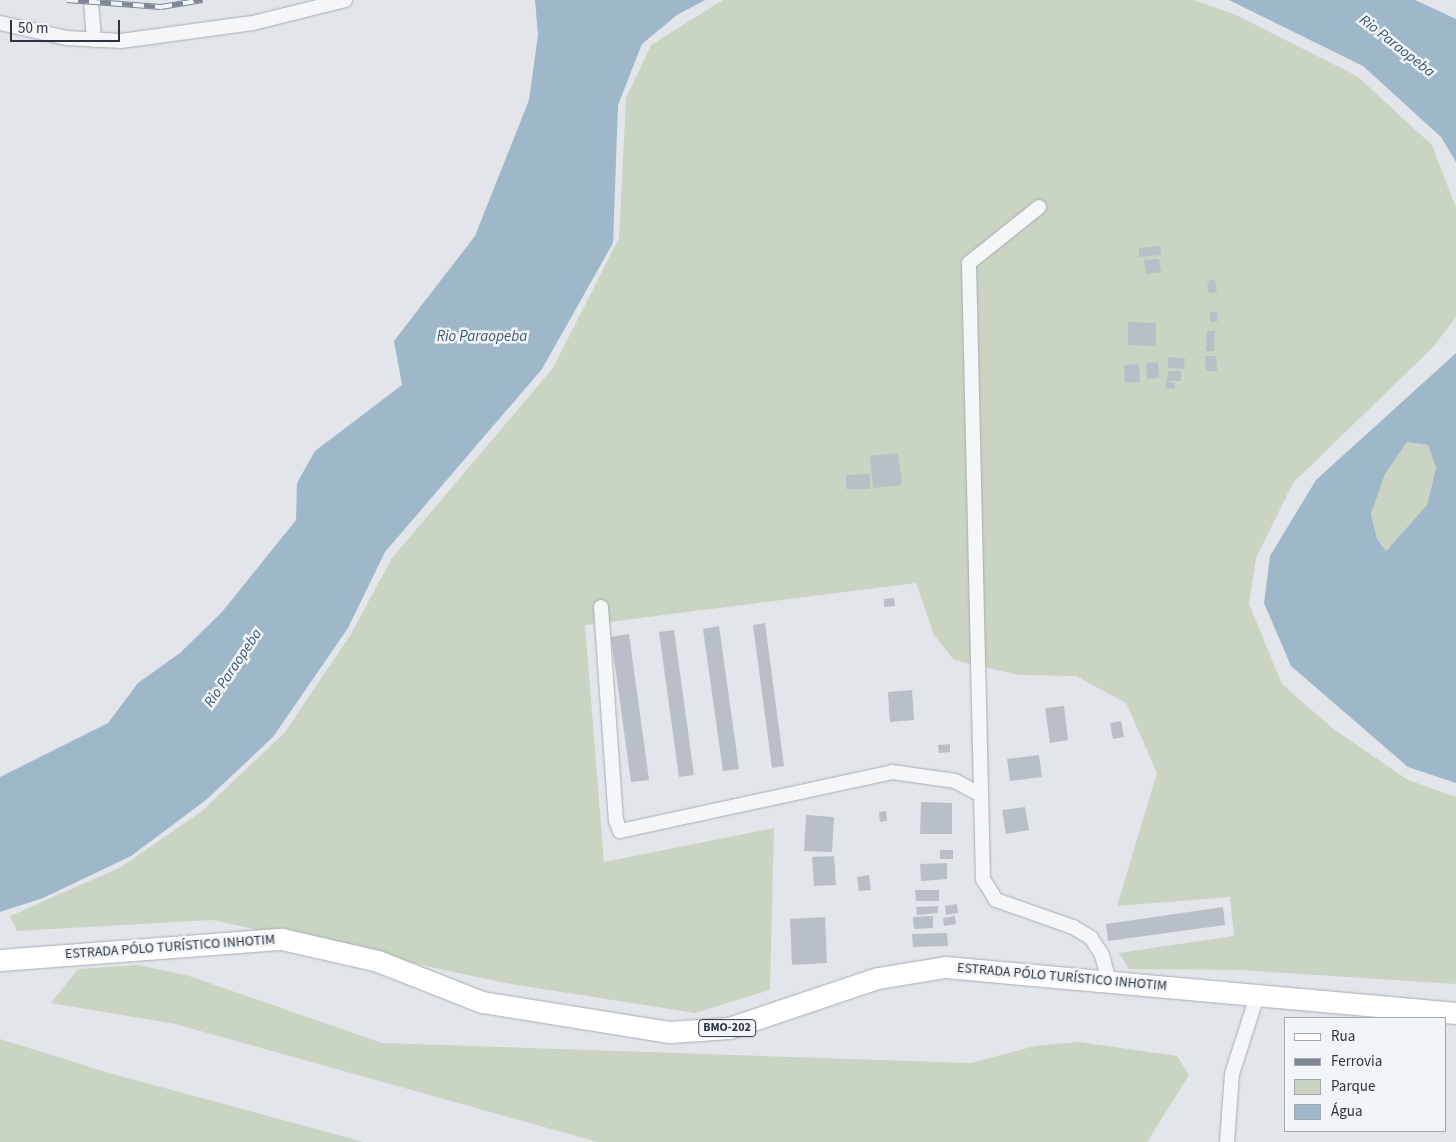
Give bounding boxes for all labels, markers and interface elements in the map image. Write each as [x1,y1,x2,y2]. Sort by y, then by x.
scale bar [12,10,122,42]
water label: Rio Paraopeba [1356,11,1438,81]
text: 50 m [18,18,48,39]
water label: Rio Paraopeba [437,328,527,346]
water label: Rio Paraopeba [200,625,266,711]
street label: ESTRADA PÓLO TURÍSTICO INHOTIM [64,931,276,963]
street label: ESTRADA PÓLO TURÍSTICO INHOTIM [956,959,1168,995]
legend [1284,1017,1446,1132]
road number: BMO-202 [697,1018,757,1038]
text: Rua [1331,1026,1355,1047]
text: Ferrovia [1331,1051,1382,1072]
text: Parque [1331,1076,1375,1097]
text: Água [1331,1101,1362,1122]

